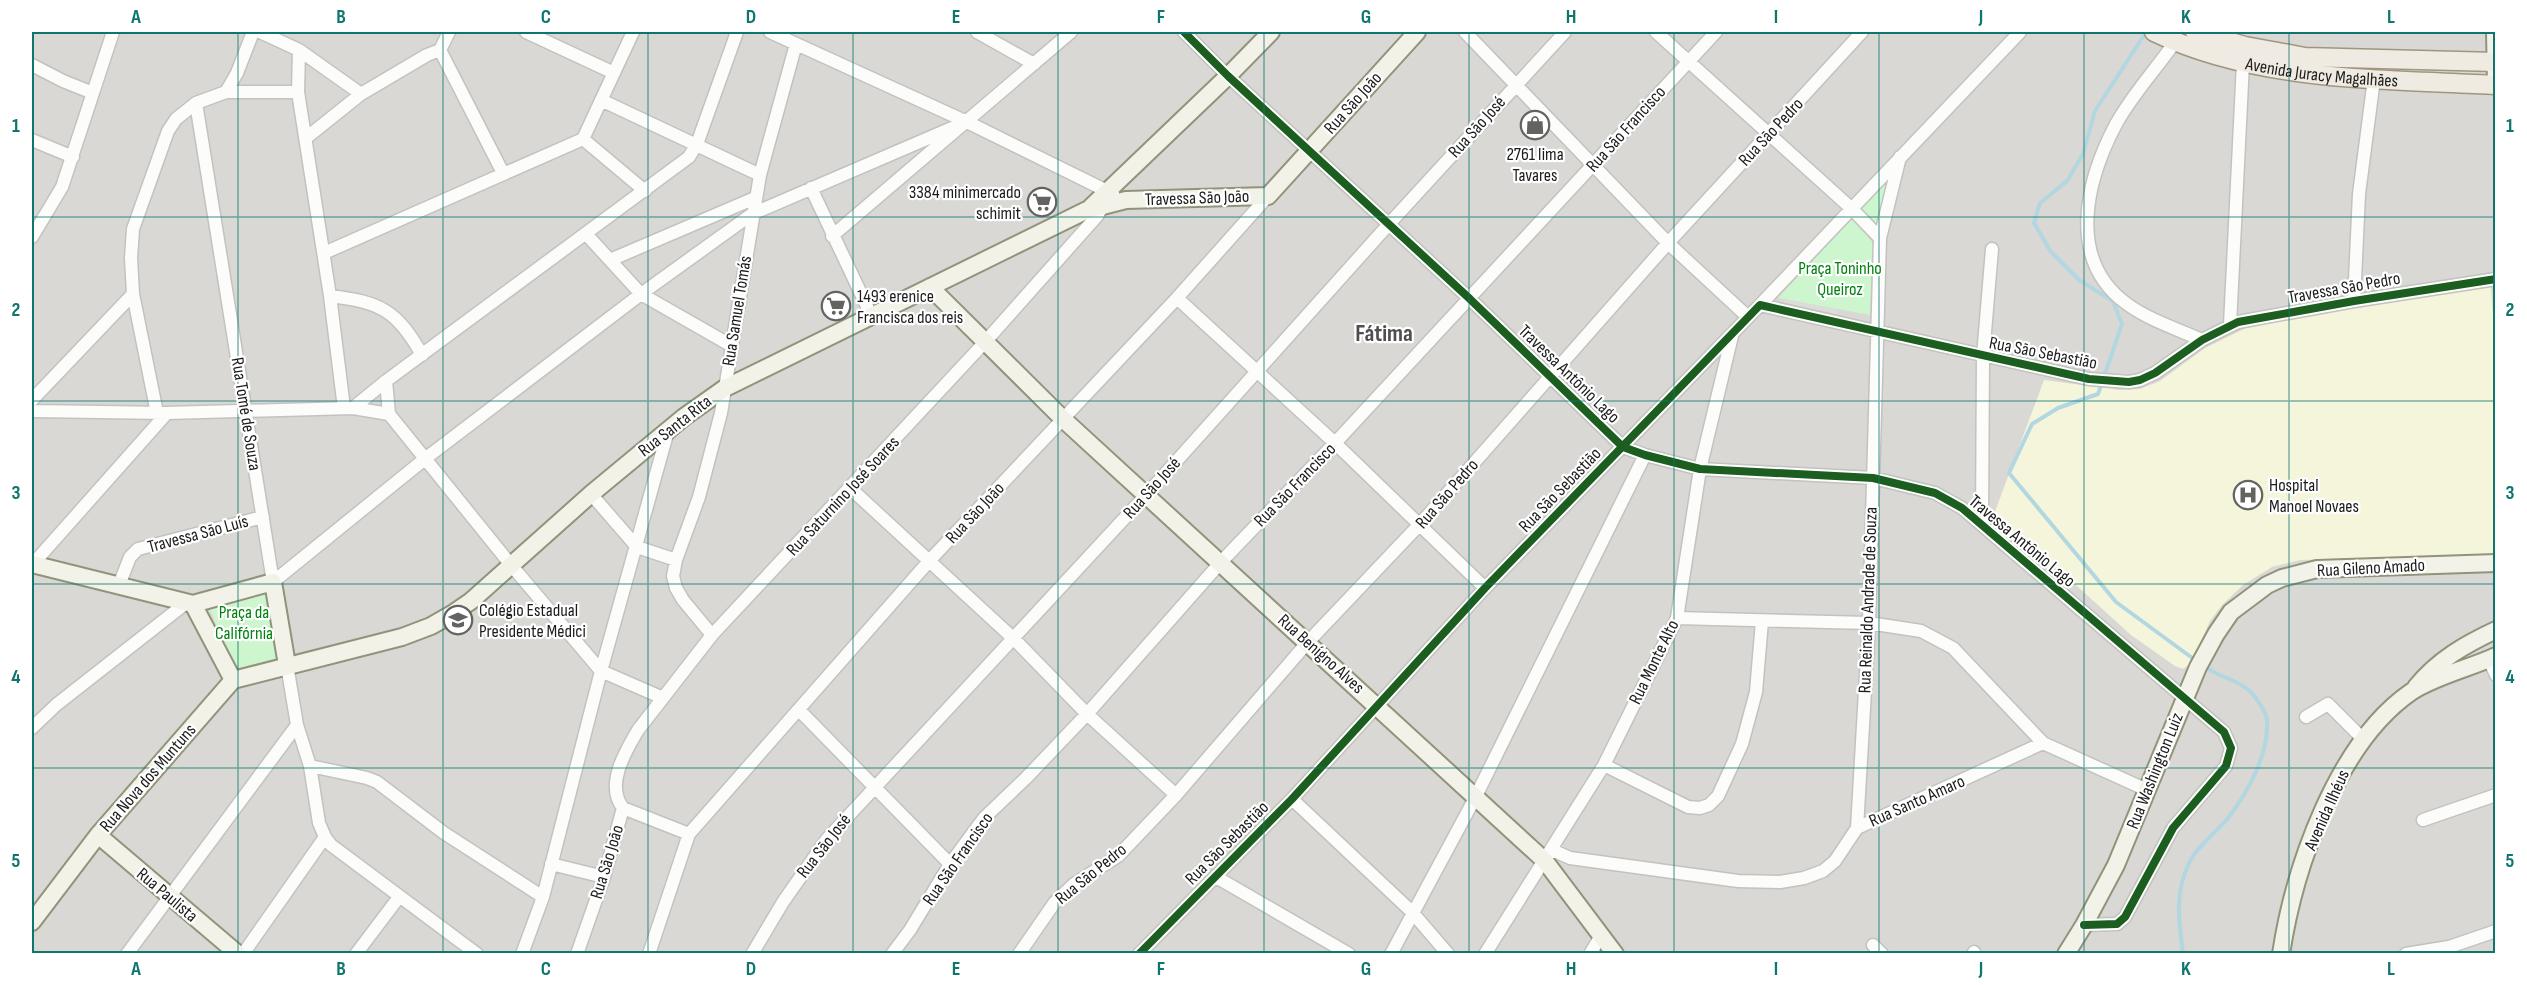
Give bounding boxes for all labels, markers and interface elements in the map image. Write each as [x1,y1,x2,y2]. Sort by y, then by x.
text: A [130,5,141,29]
text: B [336,5,346,29]
text: C [541,5,551,29]
text: D [746,5,756,29]
text: E [952,5,960,29]
text: F [1157,5,1165,29]
text: G [1361,5,1371,29]
text: H [1566,5,1576,29]
text: I [1774,5,1778,29]
text: J [1978,5,1983,29]
text: K [2181,5,2191,29]
text: L [2387,5,2395,29]
street label: Avenida Juracy Magalhães [2243,53,2399,91]
street label: Rua São João [1320,68,1386,138]
street label: Rua São Francisco [1582,82,1670,176]
street label: Rua São José [1444,92,1510,162]
street label: Rua São Pedro [1734,94,1808,170]
shop icon: 2761 lima Tavares [1519,109,1551,141]
text: 1 [12,114,20,138]
text: 1 [2506,114,2514,138]
place label: 2761 lima Tavares [1506,144,1564,186]
place label: 3384 minimercado schimit [909,182,1022,224]
supermarket icon: 3384 minimercado schimit [1026,186,1058,218]
street label: Travessa São João [1144,186,1250,210]
street label: Rua Samuel Tomás [718,254,756,368]
park label: Praça Toninho Queiroz [1798,258,1882,300]
street label: Travessa São Pedro [2286,268,2402,308]
place label: 1493 erenice Francisca dos reis [857,286,963,328]
supermarket icon: 1493 erenice Francisca dos reis [820,290,852,322]
text: 2 [12,298,20,322]
text: 2 [2506,298,2514,322]
district label: Fátima [1355,319,1413,348]
street label: Travessa Antônio Lago [1514,320,1624,428]
street label: Rua São Sebastião [1987,332,2099,374]
street label: Rua Tomé de Souza [227,356,265,472]
street label: Rua Santa Rita [634,391,716,461]
street label: Rua Saturnino José Soares [782,432,904,560]
street label: Rua São Francisco [1250,439,1340,531]
street label: Rua São Sebastião [1514,443,1606,537]
street label: Rua São José [1119,453,1185,523]
street label: Rua São Pedro [1411,455,1483,533]
place label: Hospital Manoel Novaes [2269,475,2359,517]
street label: Rua São João [941,478,1009,548]
hospital icon: Hospital Manoel Novaes [2232,479,2264,511]
text: 3 [12,481,21,505]
text: 3 [2506,481,2515,505]
street label: Travessa Antônio Lago [1965,490,2079,592]
street label: Rua Reinaldo Andrade de Souza [1854,506,1882,694]
street label: Travessa São Luís [145,511,251,557]
street label: Rua Gileno Amado [2316,555,2426,581]
place label: Colégio Estadual Presidente Médici [479,600,586,642]
park label: Praça da Califórnia [215,602,273,644]
school or university icon: Colégio Estadual Presidente Médici [442,604,474,636]
street label: Rua Benígno Alves [1273,610,1369,698]
street label: Rua Monte Alto [1625,616,1683,708]
text: 4 [11,665,21,689]
text: 4 [2505,665,2515,689]
street label: Rua Washington Luiz [2122,709,2188,832]
street label: Rua Nova dos Muntuns [95,720,201,836]
street label: Avenida Ilhéus [2300,767,2354,854]
street label: Rua Santo Amaro [1866,771,1968,831]
street label: Rua São Sebastião [1181,797,1273,889]
street label: Rua São Francisco [918,809,998,909]
street label: Rua São José [792,810,856,882]
street label: Rua São João [586,823,628,901]
street label: Rua São Pedro [1051,839,1131,909]
text: 5 [12,849,21,873]
text: 5 [2506,849,2515,873]
street label: Rua Paulista [132,863,202,927]
text: A [130,957,141,981]
text: B [336,957,346,981]
text: C [541,957,551,981]
text: D [746,957,756,981]
text: E [952,957,960,981]
text: F [1157,957,1165,981]
text: G [1361,957,1371,981]
text: H [1566,957,1576,981]
text: I [1774,957,1778,981]
text: J [1978,957,1983,981]
text: K [2181,957,2191,981]
text: L [2387,957,2395,981]

